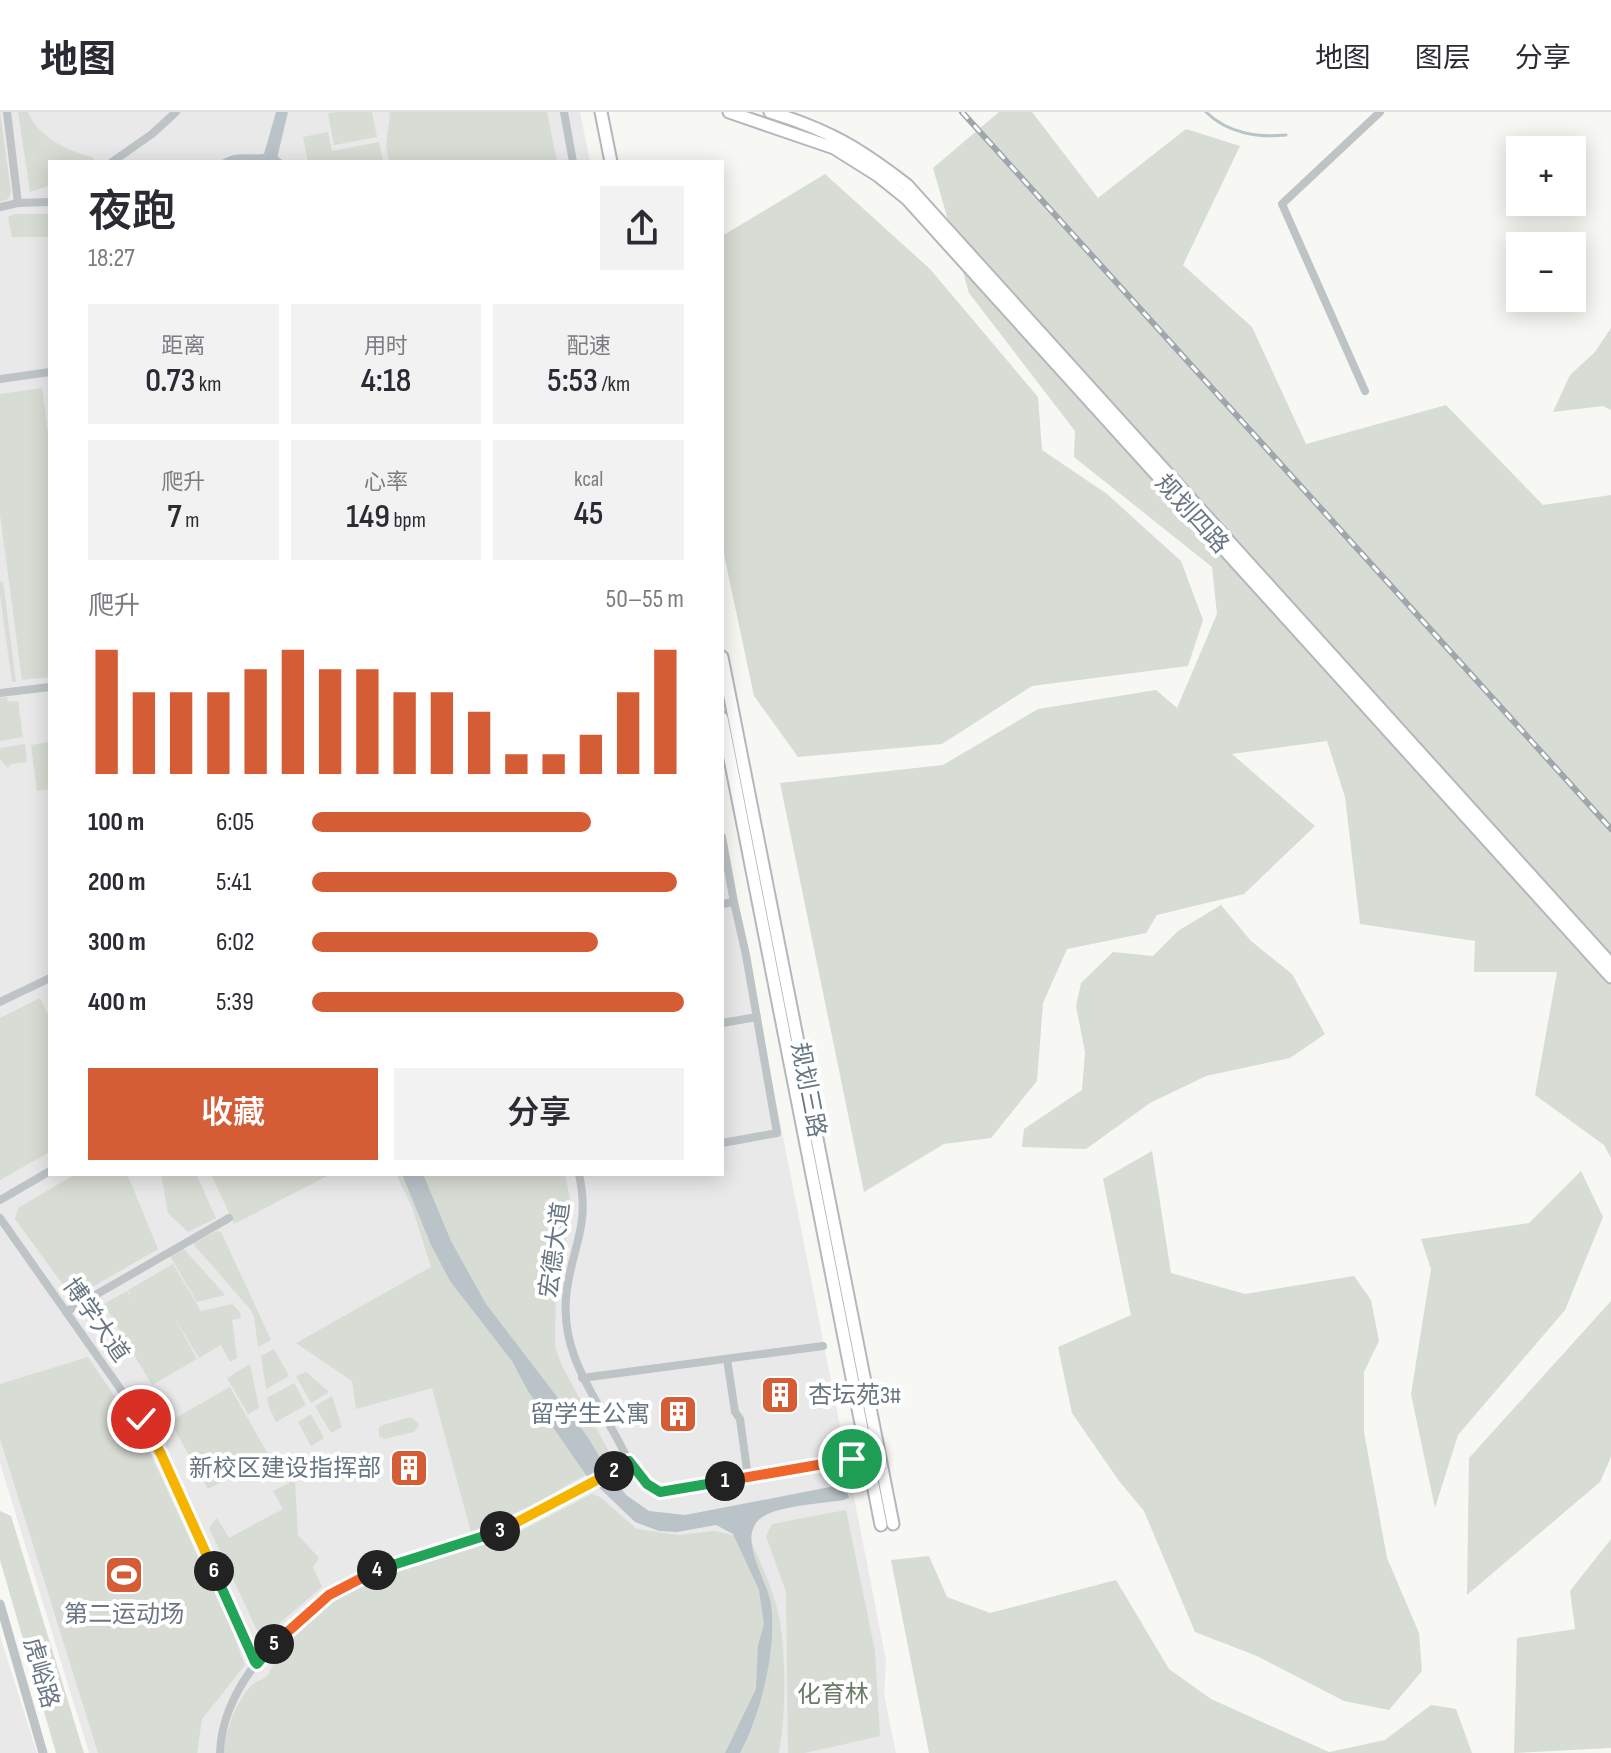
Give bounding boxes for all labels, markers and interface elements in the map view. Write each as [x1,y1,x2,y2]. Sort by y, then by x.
text: 地图 [40,38,116,83]
text: 地图 [1315,42,1371,75]
text: 图层 [1415,42,1471,75]
text: 分享 [1515,42,1571,75]
map controls [1506,136,1586,312]
button: + [1506,136,1586,216]
text: 夜跑 [88,186,176,239]
button: share [600,186,684,270]
button: − [1506,232,1586,312]
text: 18:27 [88,243,135,274]
text: 距离 [161,333,205,360]
text: 用时 [364,333,408,360]
text: 配速 [567,333,611,360]
text: 0.73 [145,360,195,401]
text: 4:18 [361,360,411,401]
text: 5:53 [547,360,598,401]
text: km [195,371,221,398]
text: /km [598,371,630,398]
text: kcal [574,466,603,493]
text: 爬升 [161,469,205,496]
text: 心率 [364,469,408,496]
street label: 规划四路 [1149,469,1235,559]
text: 45 [574,493,603,534]
text: 7 [167,496,182,537]
text: 149 [346,496,390,537]
text: m [182,507,199,534]
text: bpm [390,507,426,534]
text: 50–55 m [606,584,684,615]
text: 爬升 [88,591,140,622]
text: 100 m [88,807,144,838]
text: 6:05 [216,807,254,838]
text: 200 m [88,867,145,898]
text: 5:41 [216,867,251,898]
text: 300 m [88,927,146,958]
text: 6:02 [216,927,255,958]
text: 400 m [88,987,146,1018]
text: 5:39 [216,987,254,1018]
street label: 规划三路 [785,1040,831,1140]
button: 收藏 [88,1068,378,1160]
button: 分享 [394,1068,684,1160]
street label: 宏德大道 [534,1200,576,1300]
street label: 博学大道 [57,1272,135,1368]
building icon: 杏坛苑3# [759,1374,801,1416]
place label: 杏坛苑3# [808,1381,901,1410]
pin [107,1385,175,1453]
building icon: 留学生公寓 [657,1393,699,1435]
icon: check [119,1397,163,1441]
place label: 留学生公寓 [530,1400,650,1429]
pin [818,1425,886,1493]
icon: arrive [830,1437,874,1481]
building icon: 新校区建设指挥部 [388,1447,430,1489]
pin: 2 [594,1451,634,1491]
place label: 新校区建设指挥部 [189,1454,381,1483]
text: 2 [609,1457,619,1484]
pin: 1 [705,1461,745,1501]
text: 1 [721,1467,729,1494]
pin: 3 [480,1511,520,1551]
text: 3 [495,1517,505,1544]
pin: 4 [357,1550,397,1590]
pin: 6 [194,1551,234,1591]
sports icon: 第二运动场 [103,1554,145,1596]
text: 4 [372,1556,382,1583]
text: 6 [209,1557,219,1584]
place label: 第二运动场 [64,1600,184,1629]
pin: 5 [254,1624,294,1664]
text: 5 [269,1630,279,1657]
street label: 虎峪路 [17,1634,65,1712]
park label: 化育林 [797,1680,869,1709]

